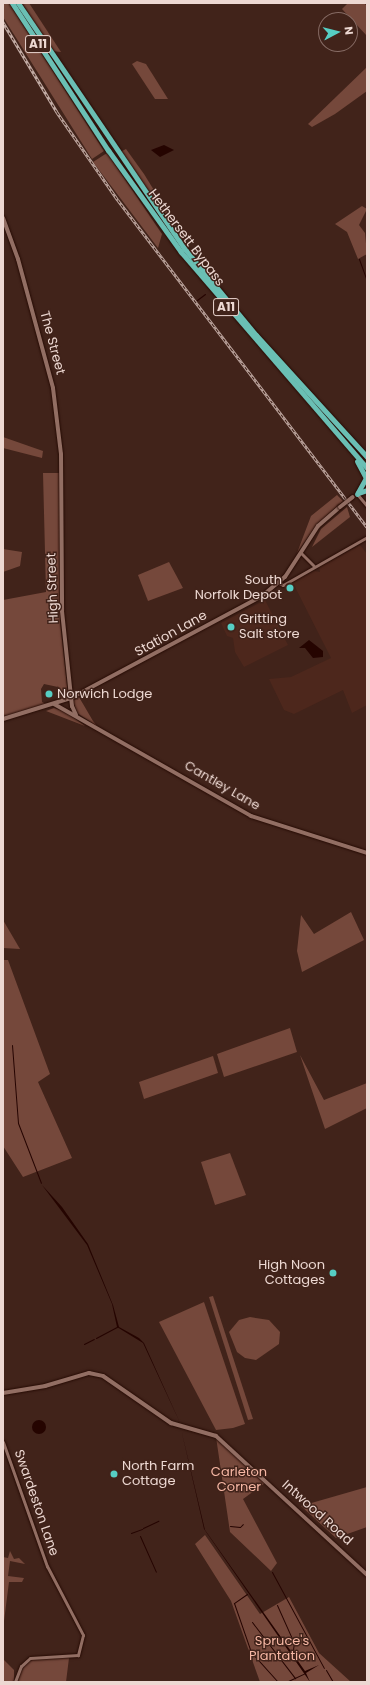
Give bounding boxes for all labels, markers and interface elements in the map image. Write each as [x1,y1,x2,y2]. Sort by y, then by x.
north arrow [318,12,358,52]
text: N [340,26,357,36]
road number: A11 [25,34,51,54]
street label: Hethersett Bypass [144,186,228,290]
road number: A11 [213,297,239,317]
street label: The Street [36,310,68,376]
street label: High Street [44,552,62,624]
place label: South Norfolk Depot [195,573,282,604]
marker: South Norfolk Depot [285,583,295,593]
street label: Station Lane [132,608,210,660]
place label: Gritting Salt store [239,612,300,643]
marker: Gritting Salt store [226,622,236,632]
place label: Norwich Lodge [57,686,152,702]
marker: Norwich Lodge [44,689,54,699]
street label: Cantley Lane [181,758,263,814]
place label: High Noon Cottages [258,1258,325,1289]
marker: High Noon Cottages [328,1268,338,1278]
street label: Swardeston Lane [11,1448,61,1558]
place label: North Farm Cottage [122,1459,194,1490]
park label: Carleton Corner [211,1465,267,1496]
marker: North Farm Cottage [109,1469,119,1479]
street label: Intwood Road [278,1477,356,1549]
park label: Spruce's Plantation [249,1634,315,1665]

